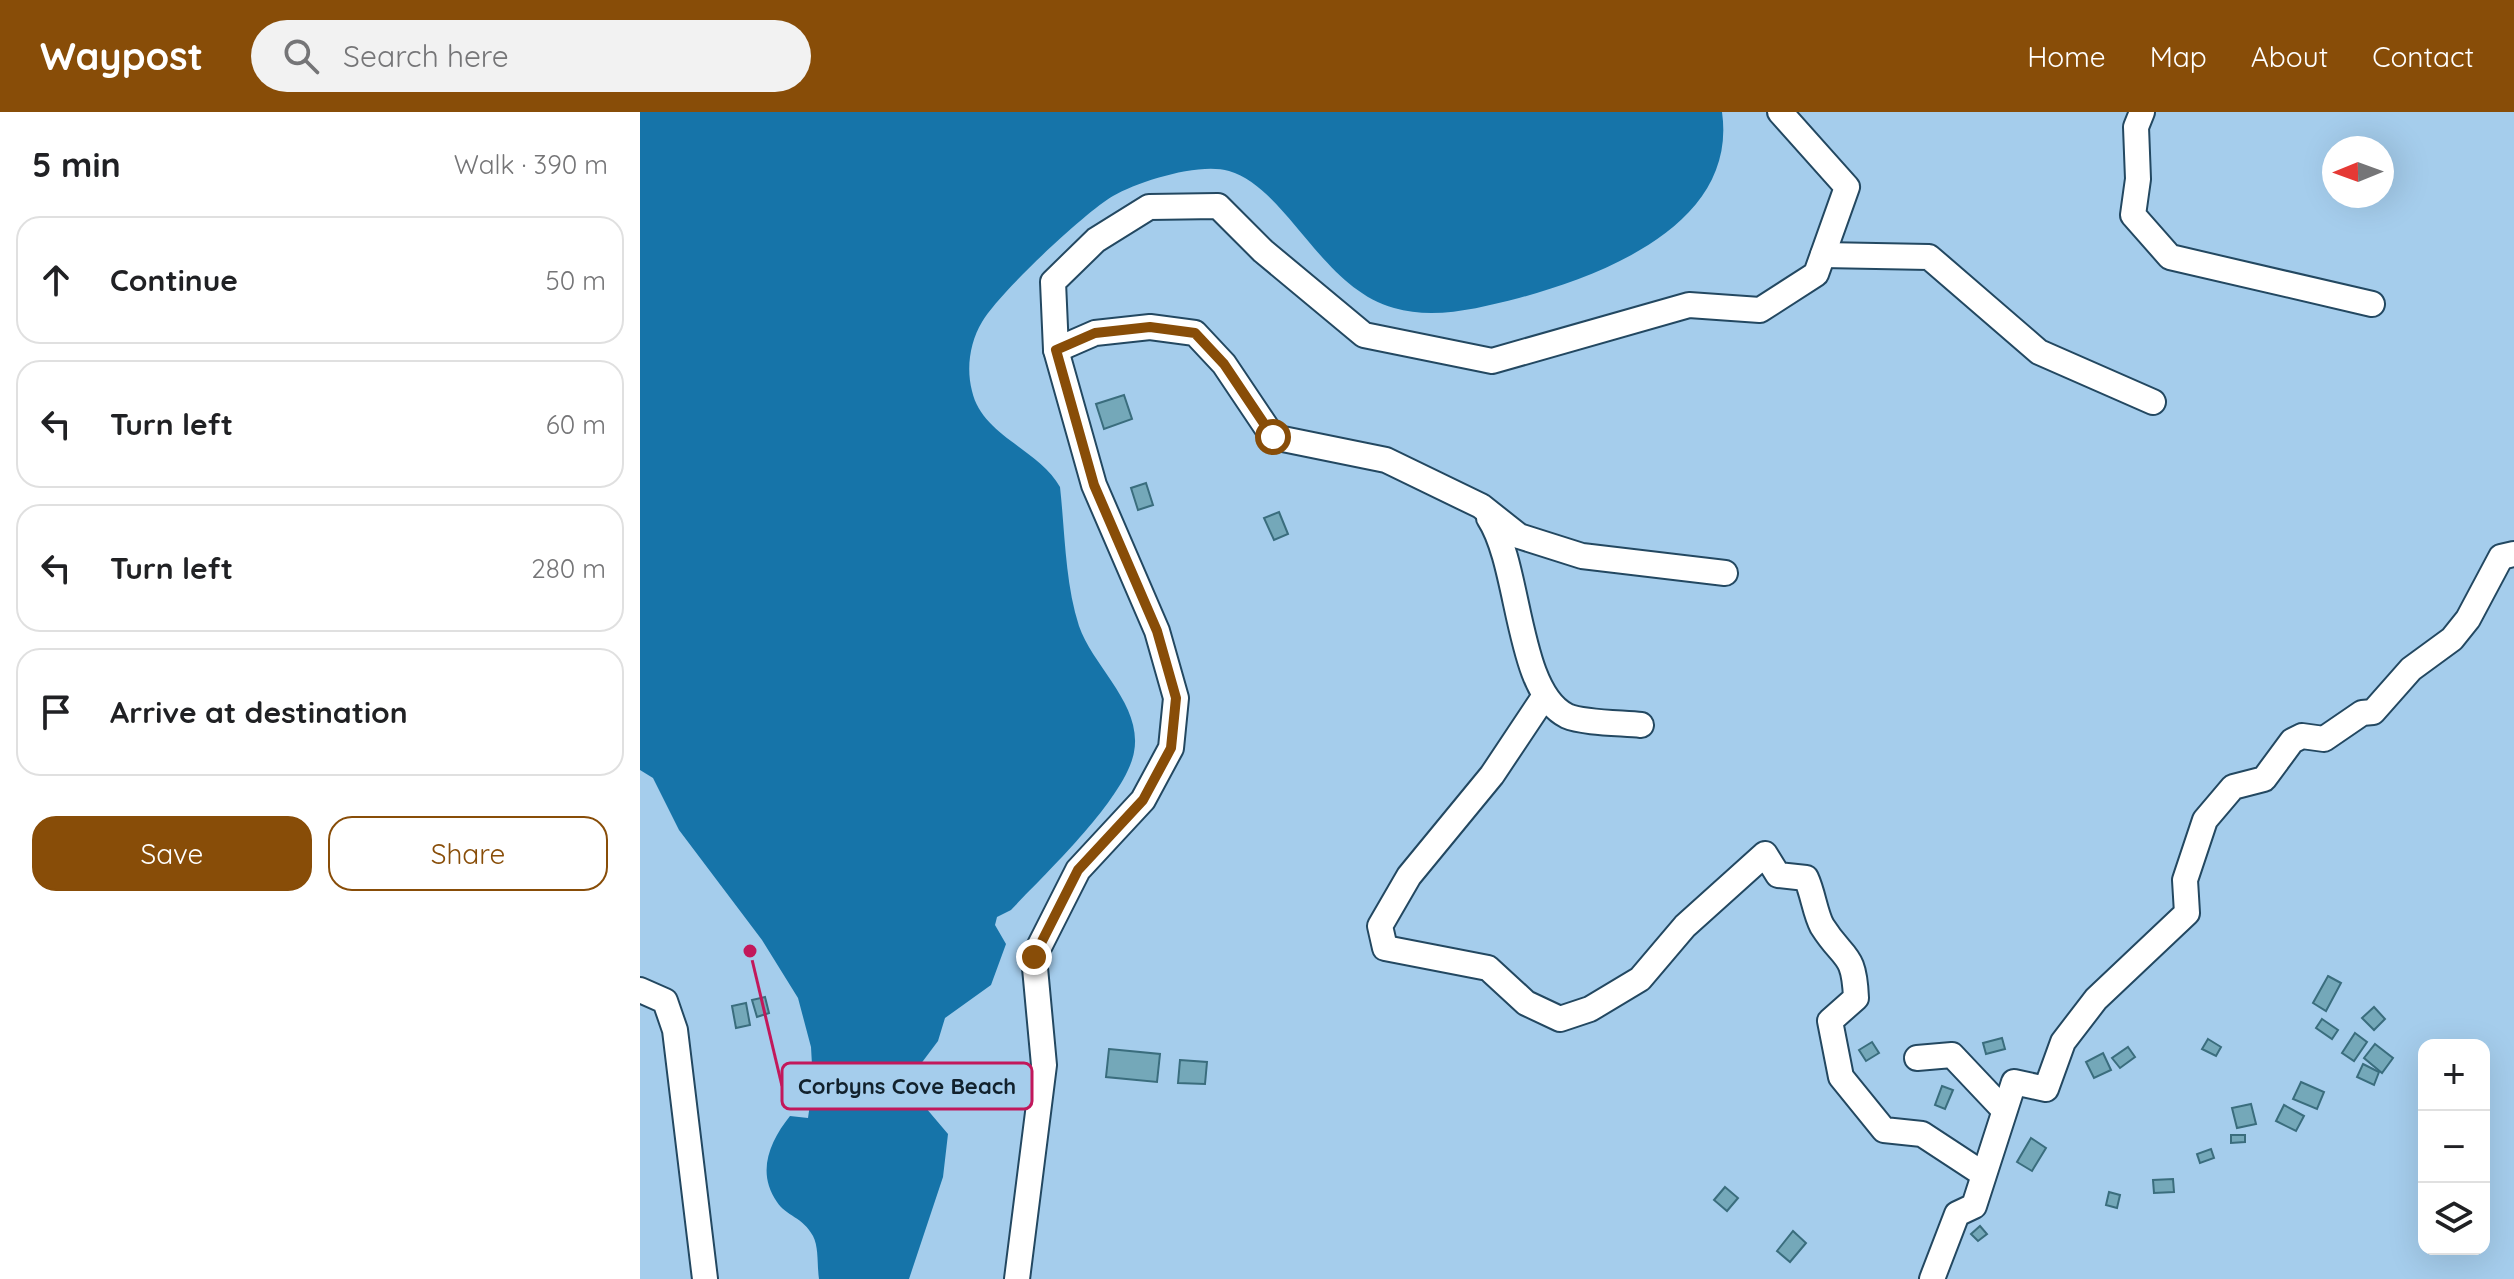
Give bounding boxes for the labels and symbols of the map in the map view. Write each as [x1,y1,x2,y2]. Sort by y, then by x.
north arrow [2322,136,2394,208]
route start [1255,419,1291,455]
route end [1016,939,1052,975]
callout: Corbyns Cove Beach [782,1063,1032,1109]
text: Corbyns Cove Beach [798,1072,1016,1100]

